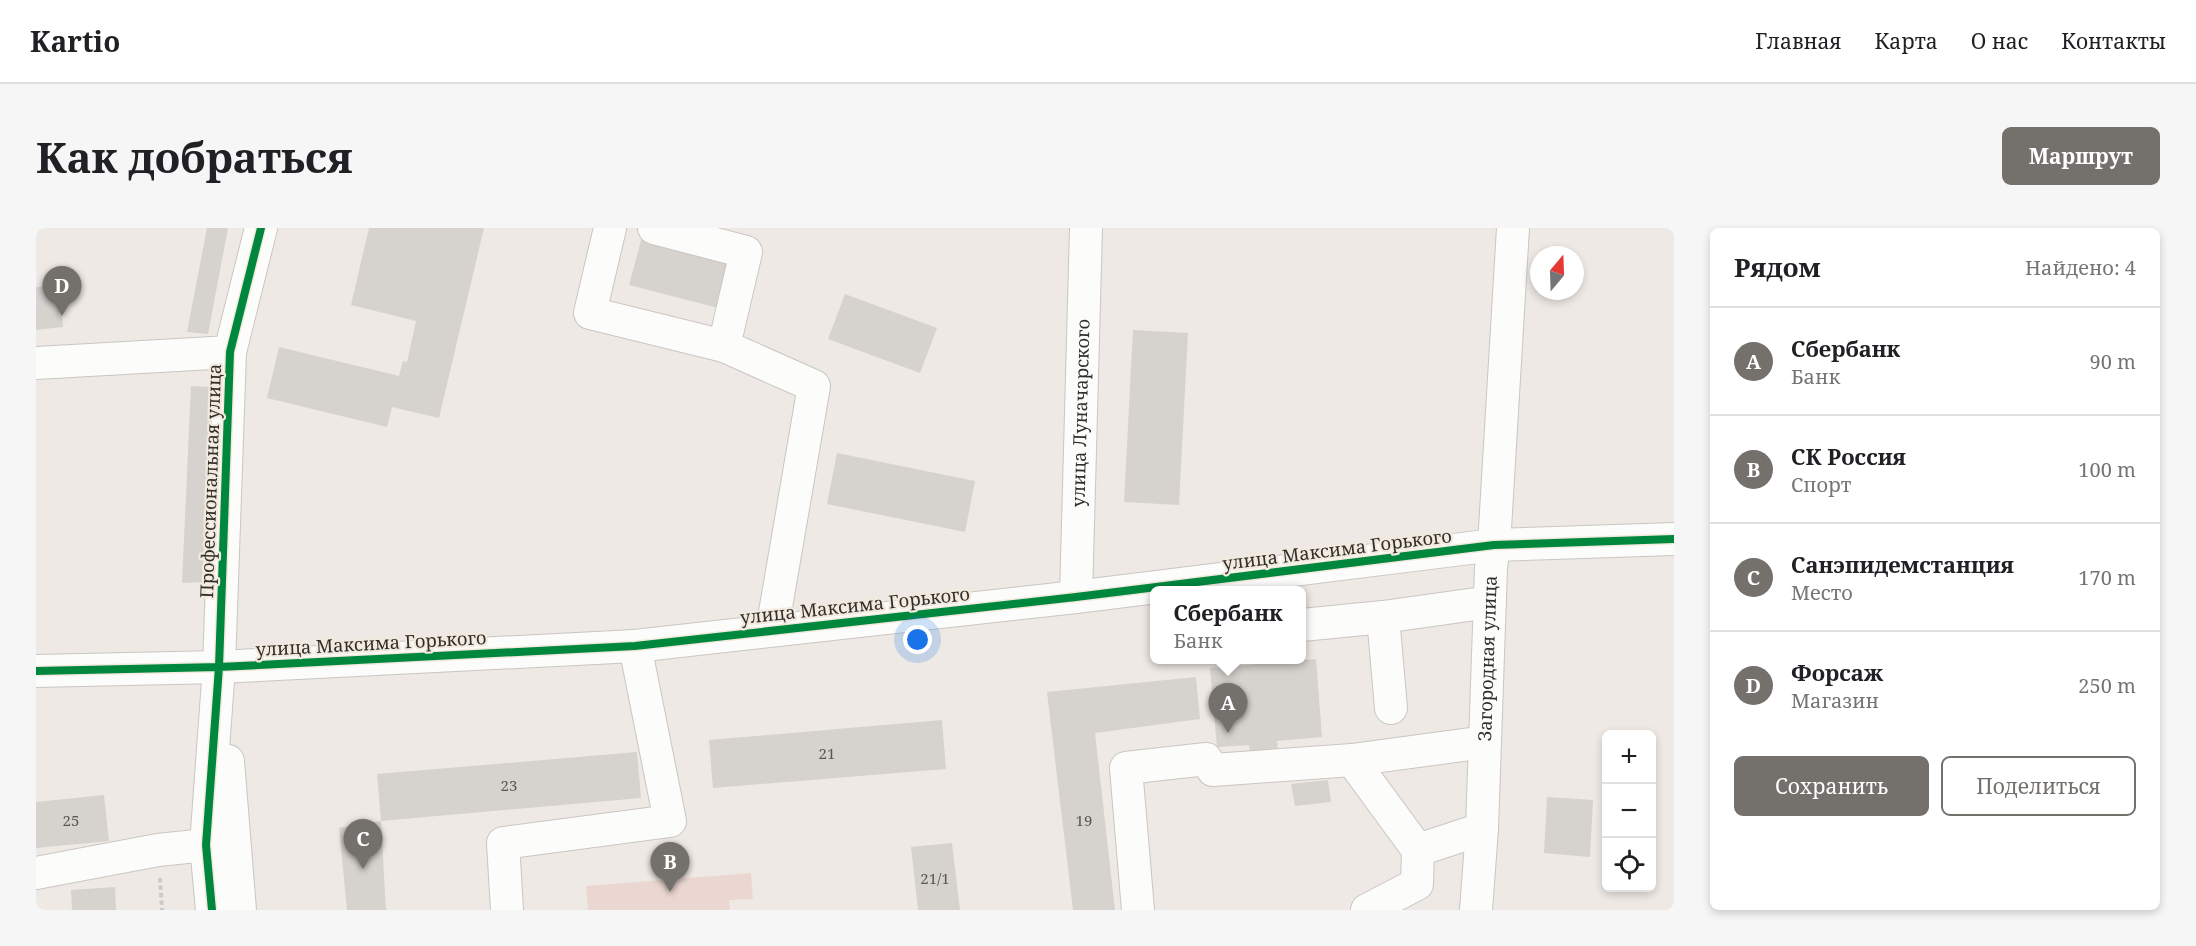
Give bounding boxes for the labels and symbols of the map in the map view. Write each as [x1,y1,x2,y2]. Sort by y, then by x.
north arrow [1530,246,1584,300]
pin: D [42,266,82,316]
street label: улица Луначарского [1065,319,1095,507]
street label: Профессиональная улица [194,363,226,599]
street label: улица Максима Горького [1221,523,1453,575]
street label: Загородная улица [1472,575,1502,742]
street label: улица Максима Горького [739,581,971,629]
street label: улица Максима Горького [255,625,487,661]
your location [903,625,932,654]
pin: A [1208,684,1248,733]
house number: 21 [819,743,835,763]
house number: 23 [501,775,517,795]
house number: 25 [63,810,79,830]
house number: 19 [1076,810,1092,830]
pin: C [344,820,382,869]
pin: B [650,842,690,892]
house number: 21/1 [920,868,950,888]

